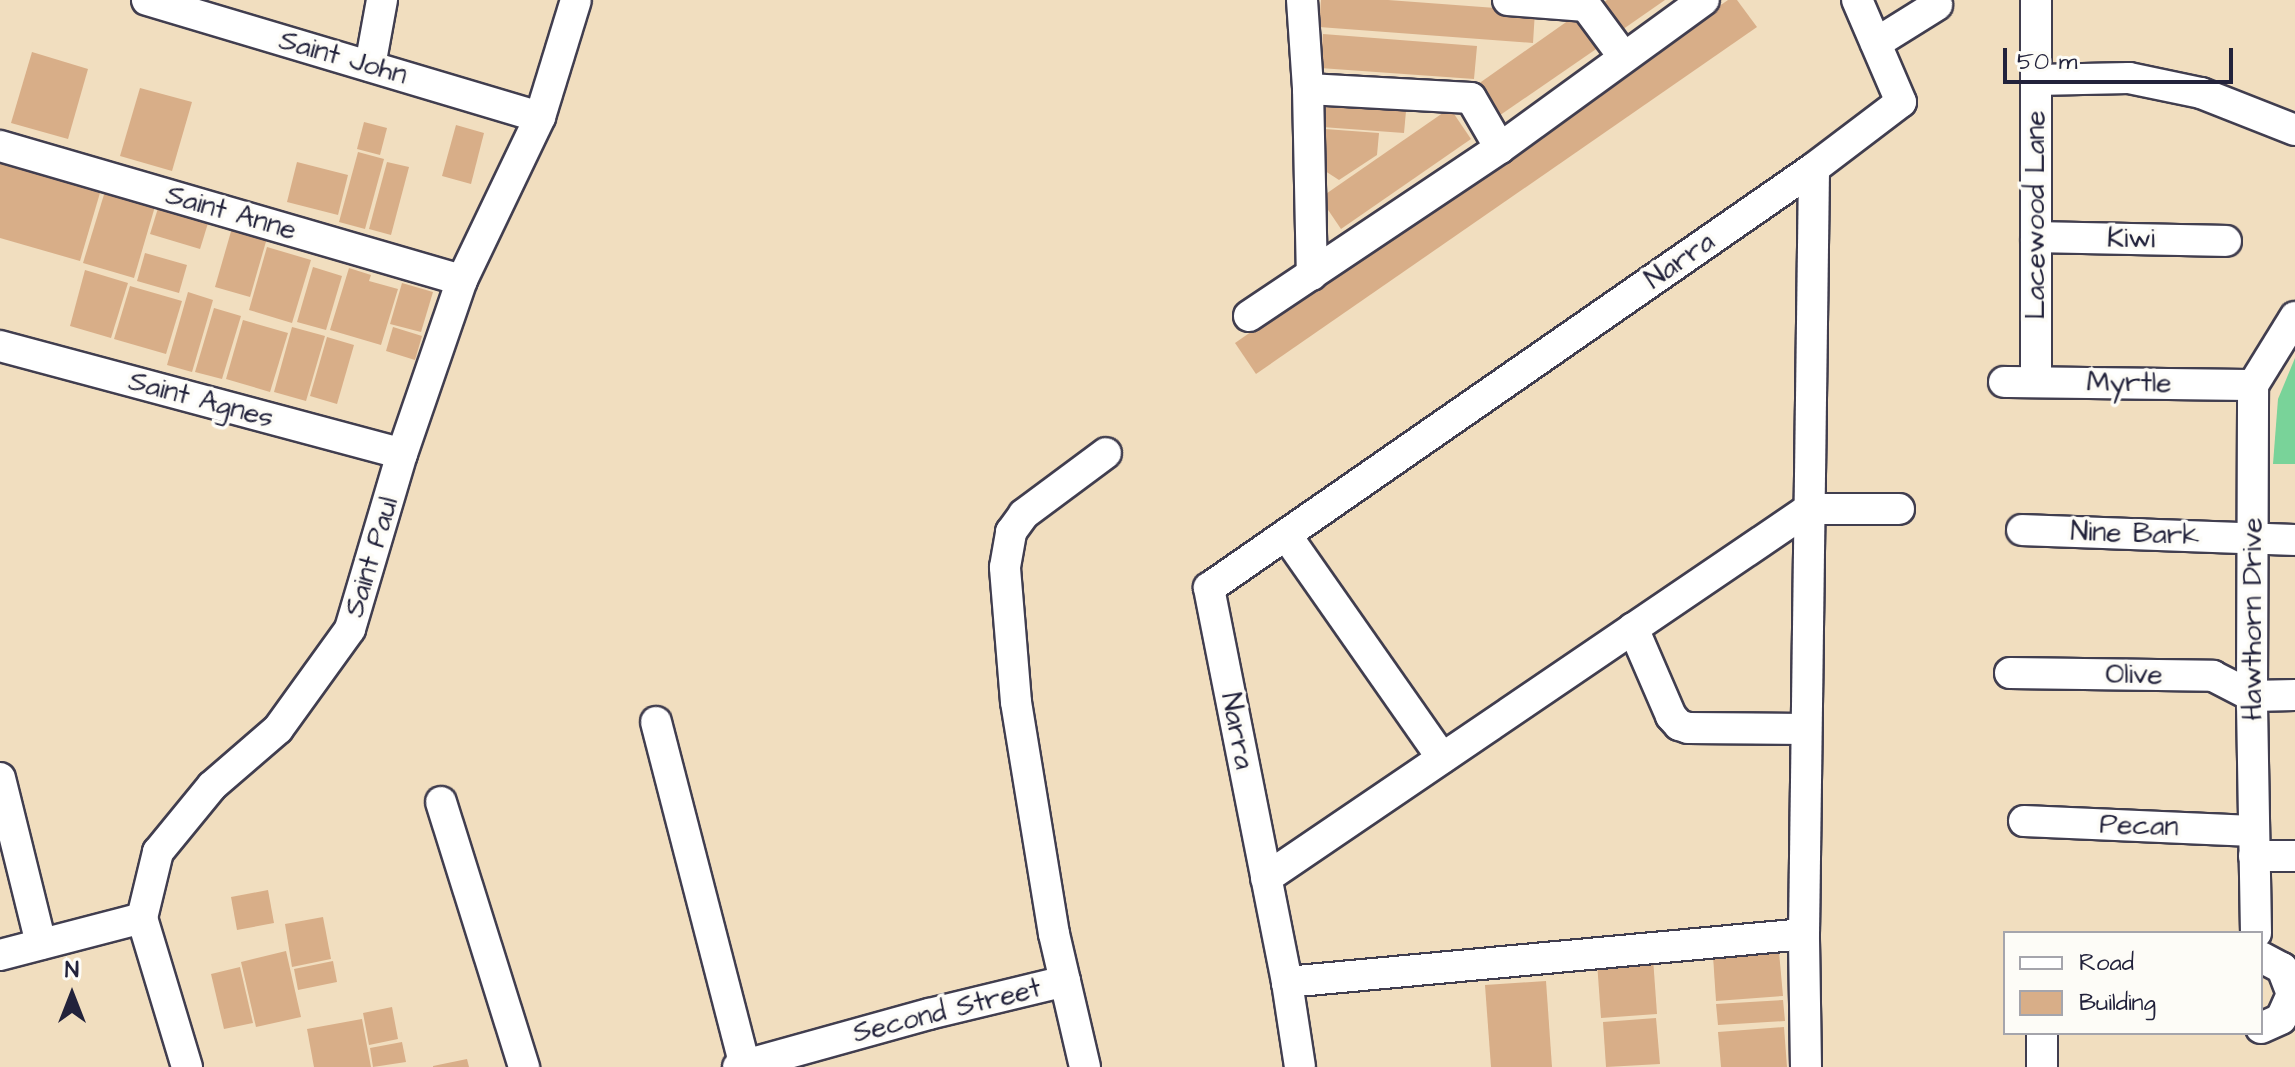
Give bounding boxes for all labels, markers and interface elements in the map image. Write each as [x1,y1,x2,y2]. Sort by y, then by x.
street label: Saint John [275,24,411,92]
scale bar [2007,32,2237,82]
text: 50 m [2017,45,2077,79]
street label: Lacewood Lane [2019,111,2053,319]
street label: Saint Anne [162,178,300,248]
street label: Kiwi [2107,222,2155,256]
street label: Narra [1639,225,1721,297]
street label: Saint Agnes [125,365,277,435]
street label: Myrtle [2086,365,2172,401]
street label: Saint Paul [338,493,406,621]
street label: Nine Bark [2070,515,2200,553]
street label: Hawthorn Drive [2236,518,2270,720]
street label: Olive [2105,658,2163,692]
street label: Narra [1213,690,1261,772]
street label: Pecan [2099,808,2179,844]
legend [2003,931,2263,1035]
text: Road [2079,946,2134,980]
north arrow [32,955,112,1035]
text: N [65,955,79,986]
street label: Second Street [850,971,1044,1051]
text: Building [2079,986,2156,1020]

